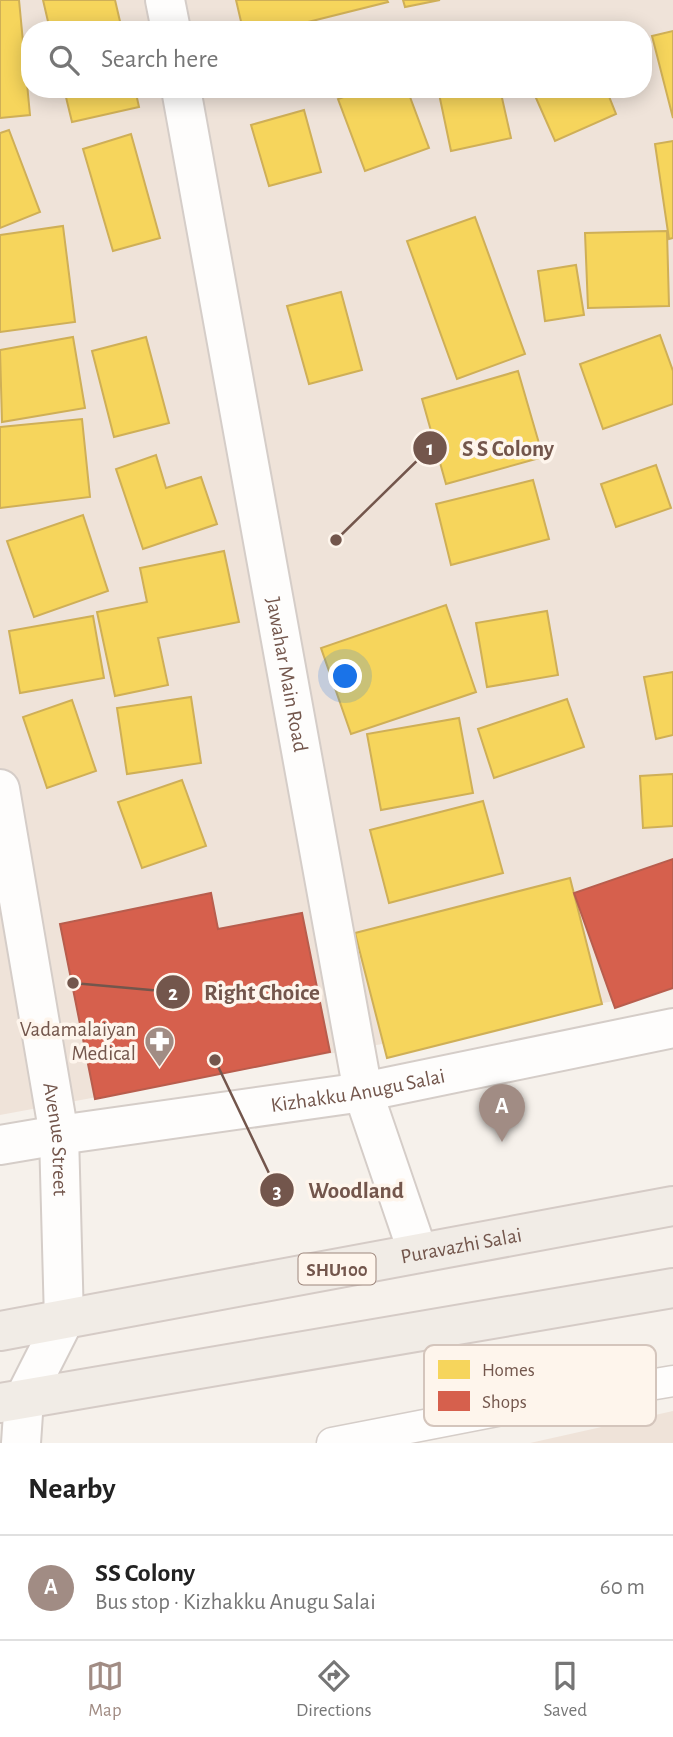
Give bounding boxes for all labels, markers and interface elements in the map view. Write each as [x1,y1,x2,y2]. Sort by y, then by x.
search box [21,21,652,98]
icon: search [45,41,83,79]
text: Search here [101,46,219,72]
callout: S S Colony [413,426,568,470]
text: 1 [426,438,434,459]
text: S S Colony [462,438,555,461]
street label: Jawahar Main Road [262,595,311,754]
your location [328,659,362,693]
callout: Right Choice [155,970,334,1014]
text: Right Choice [204,982,320,1005]
text: 2 [168,983,178,1004]
place label: Vadamalaiyan Medical [20,1019,136,1064]
pharmacy icon: Vadamalaiyan Medical [142,1024,176,1068]
street label: Kizhakku Anugu Salai [269,1065,447,1116]
street label: Avenue Street [39,1081,71,1197]
pin: A [479,1084,525,1142]
callout: Woodland [260,1168,418,1212]
text: Woodland [308,1180,404,1203]
text: 3 [272,1181,282,1202]
street label: Puravazhi Salai [399,1224,523,1267]
road number: SHU100 [298,1254,376,1284]
legend [424,1345,656,1426]
text: Homes [482,1361,535,1380]
text: Shops [482,1393,527,1412]
text: Nearby [28,1474,116,1504]
text: SS Colony [95,1560,195,1586]
text: A [44,1576,58,1599]
text: 60 m [600,1576,645,1599]
text: Bus stop · Kizhakku Anugu Salai [95,1591,376,1614]
tab: Map [86,1657,124,1722]
tab: Directions [296,1657,372,1722]
tab: Saved [544,1657,587,1722]

